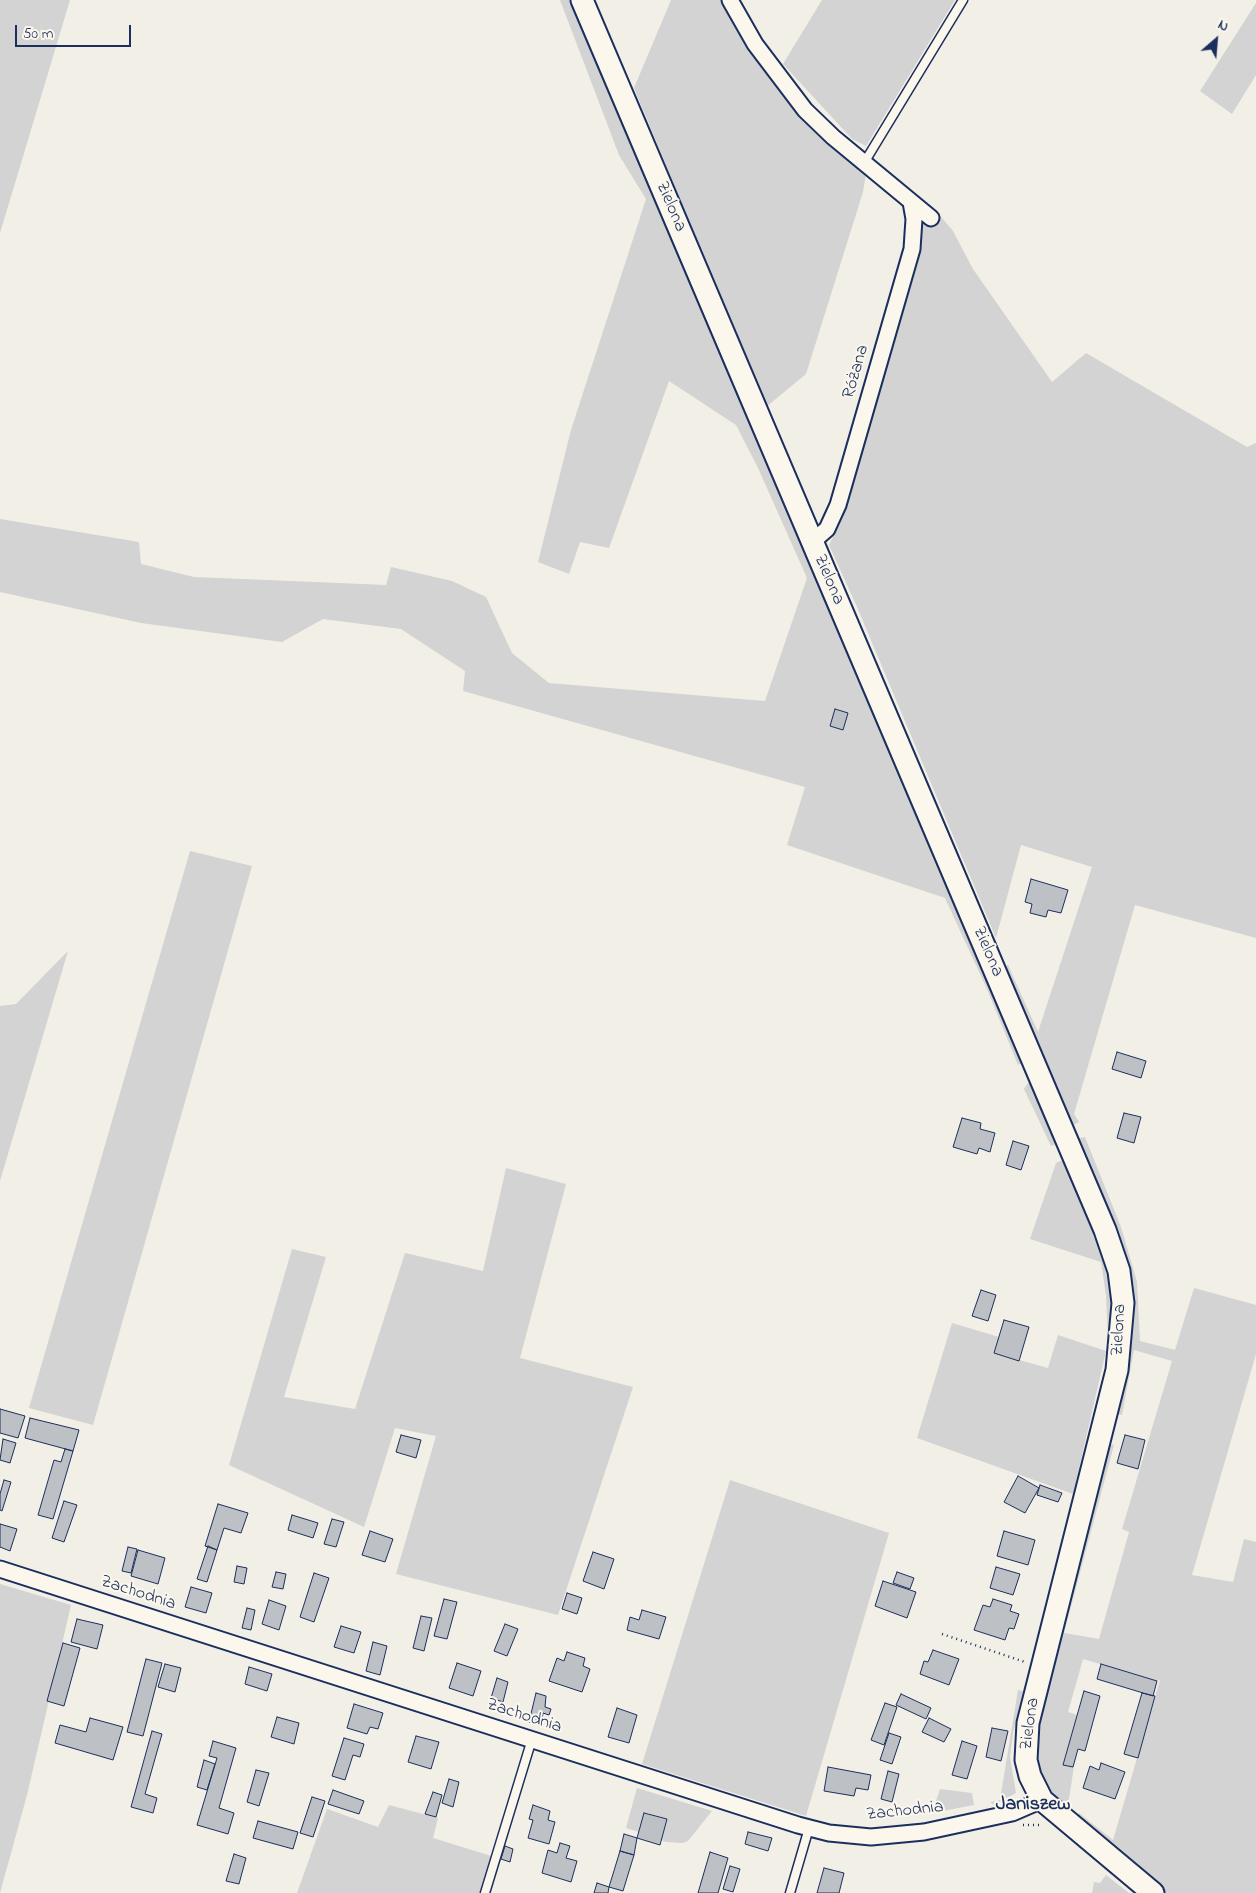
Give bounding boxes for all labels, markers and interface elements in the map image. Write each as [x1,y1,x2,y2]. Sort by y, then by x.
scale bar [18,15,134,47]
north arrow [1191,15,1241,65]
text: N [1214,15,1232,38]
text: 50 m [23,23,53,45]
street label: Zielona [650,179,690,235]
street label: Różana [839,343,875,401]
street label: Zielona [808,552,848,608]
street label: Zielona [967,924,1007,980]
street label: Zielona [1108,1303,1132,1357]
street label: Zachodnia [98,1572,178,1616]
street label: Zachodnia [484,1695,564,1739]
street label: Zielona [1017,1696,1045,1752]
district label: Janiszew [996,1794,1070,1818]
street label: Zachodnia [865,1797,945,1827]

